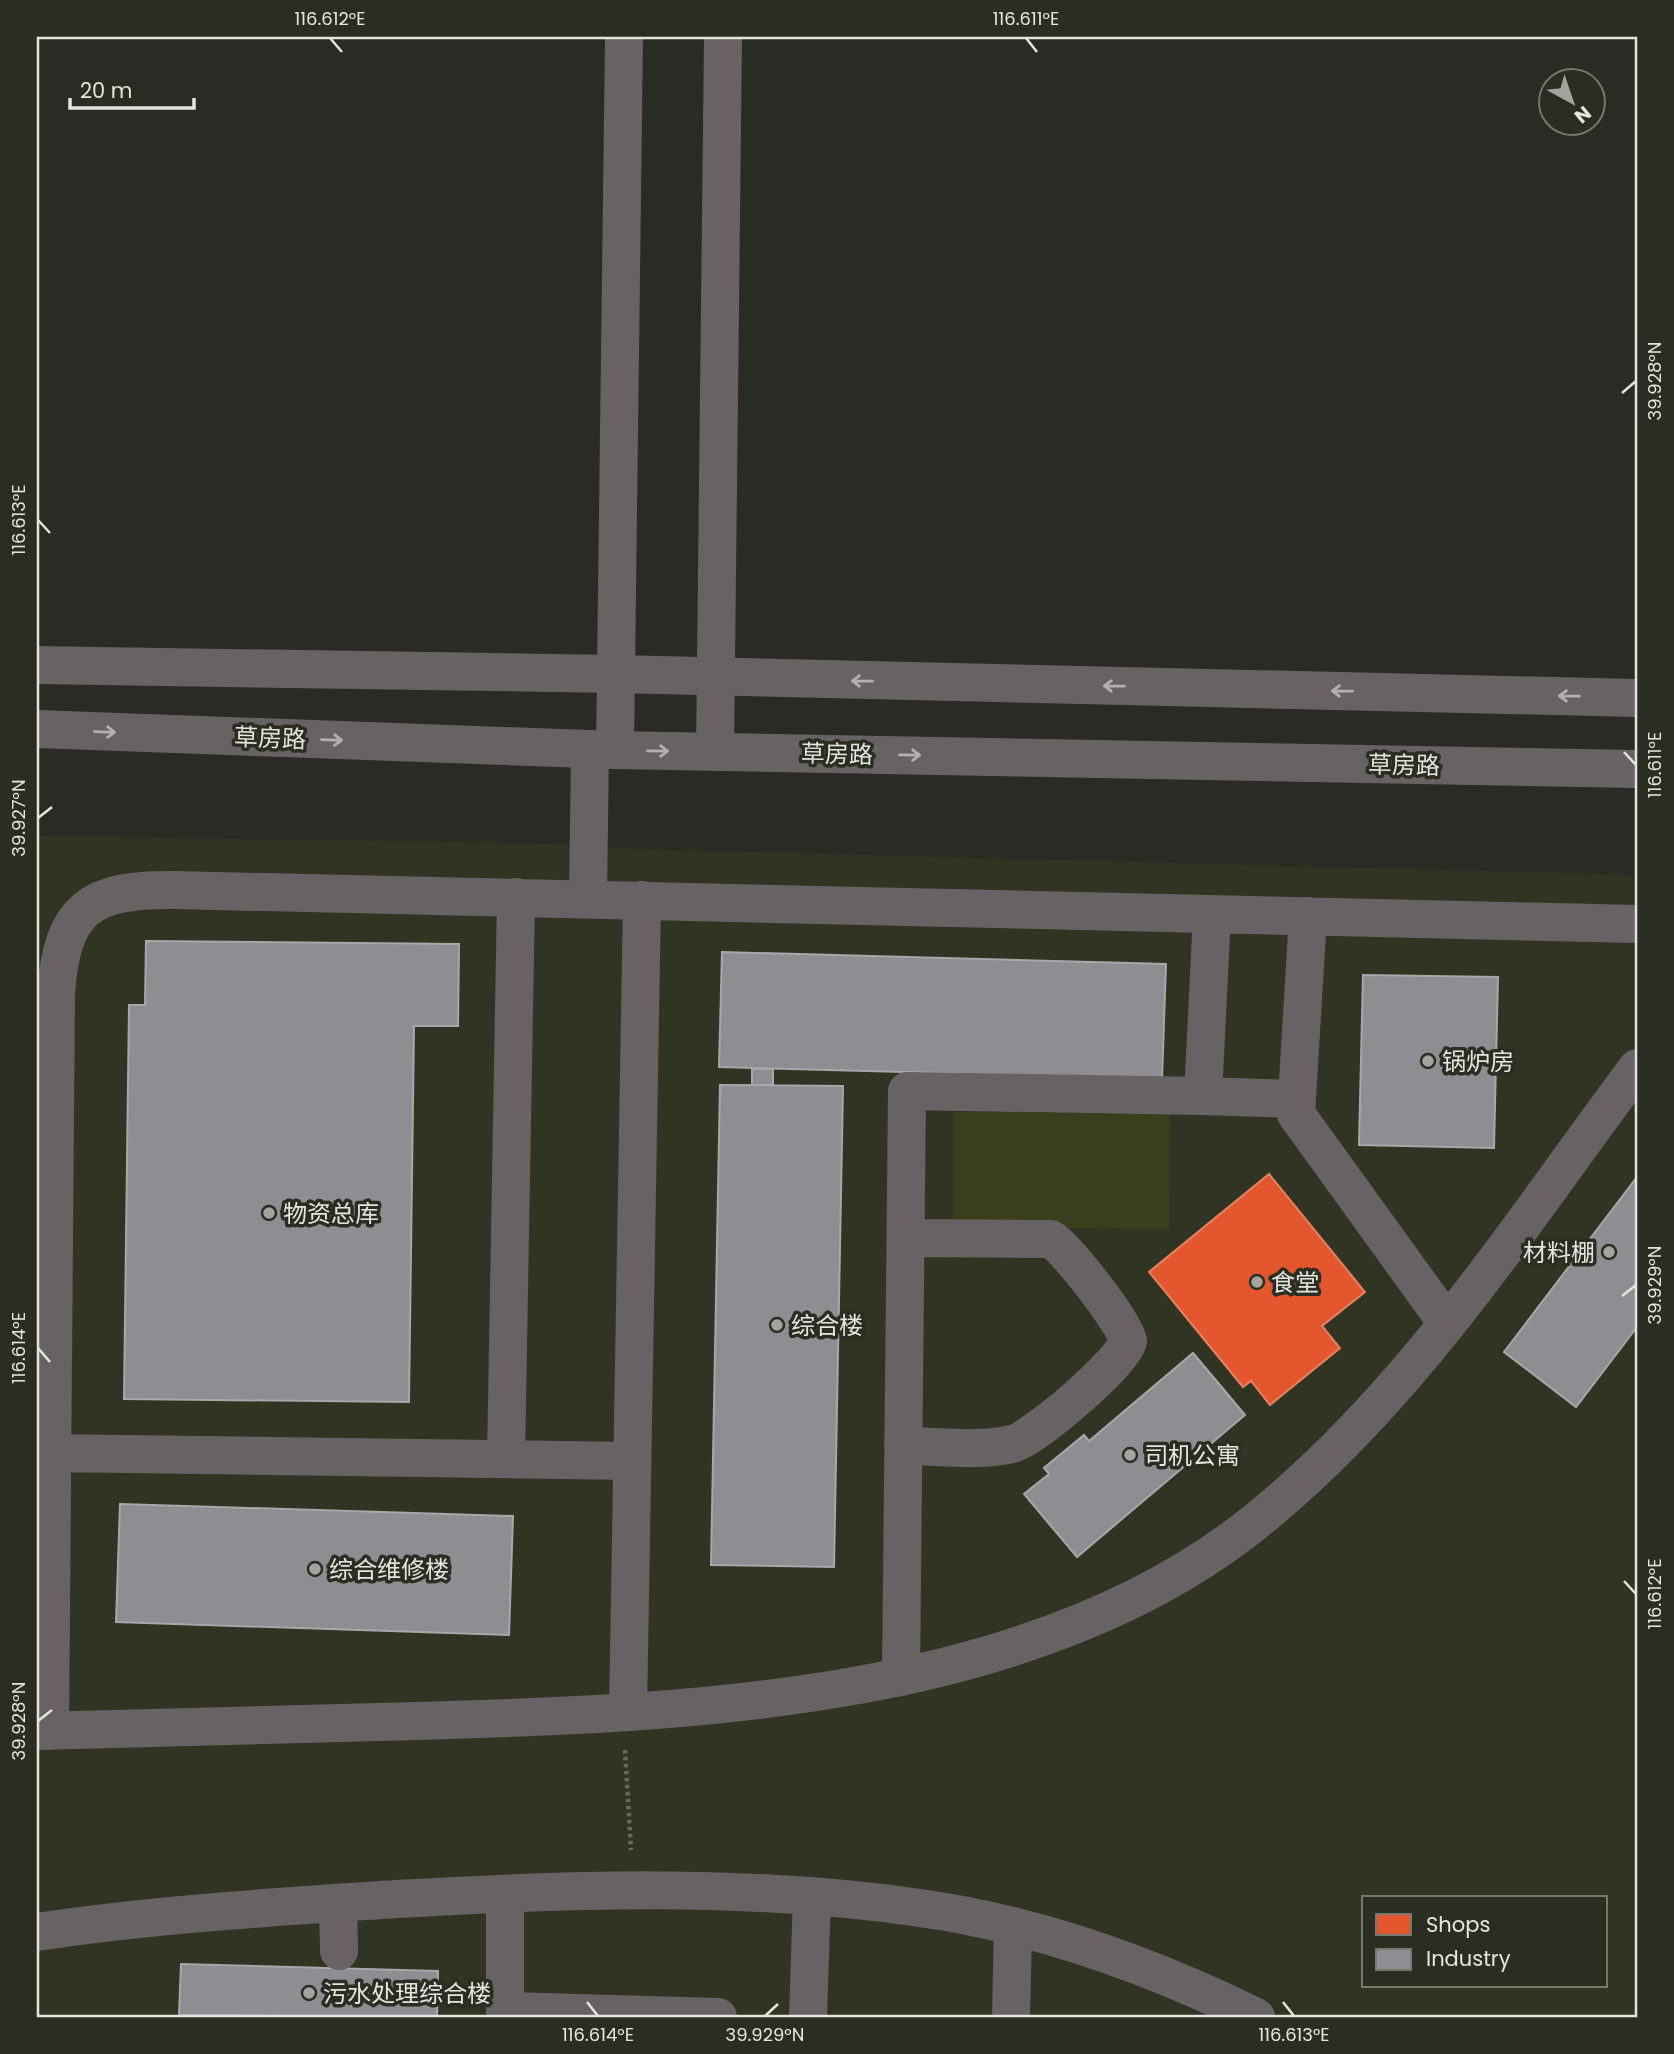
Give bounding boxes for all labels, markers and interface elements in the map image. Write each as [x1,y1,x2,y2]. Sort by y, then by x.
text: 116.612°E [295,6,365,31]
text: 116.611°E [993,6,1059,31]
scale bar [70,66,194,110]
north arrow [1538,66,1608,136]
text: 20 m [80,76,133,105]
text: N [1568,100,1597,130]
text: 39.928°N [1642,342,1667,420]
text: 116.613°E [6,484,31,556]
one-way arrow [851,674,874,687]
one-way arrow [1103,680,1126,693]
one-way arrow [1330,685,1353,698]
one-way arrow [1558,690,1581,703]
street label: 草房路 [233,720,307,756]
one-way arrow [93,725,116,738]
text: 116.611°E [1642,732,1667,798]
one-way arrow [321,734,344,747]
street label: 草房路 [801,737,873,771]
one-way arrow [646,744,669,758]
street label: 草房路 [1368,748,1440,782]
one-way arrow [898,749,921,762]
text: 39.927°N [6,779,31,857]
place label: 锅炉房 [1442,1045,1514,1078]
marker: 锅炉房 [1420,1053,1436,1069]
place label: 物资总库 [283,1197,379,1230]
marker: 物资总库 [261,1205,277,1221]
place label: 材料棚 [1523,1236,1595,1269]
marker: 材料棚 [1601,1244,1617,1260]
text: 39.929°N [1642,1246,1667,1324]
place label: 食堂 [1271,1266,1319,1299]
marker: 食堂 [1249,1274,1265,1290]
place label: 综合楼 [791,1309,863,1342]
text: 116.614°E [6,1312,31,1384]
marker: 综合楼 [769,1317,785,1333]
place label: 司机公寓 [1144,1439,1240,1472]
marker: 司机公寓 [1122,1447,1138,1463]
place label: 综合维修楼 [329,1553,449,1586]
text: 116.612°E [1642,1559,1667,1629]
marker: 综合维修楼 [307,1561,323,1577]
text: 39.928°N [6,1682,31,1760]
legend [1362,1896,1608,1988]
text: Shops [1426,1910,1490,1939]
text: Industry [1426,1944,1511,1973]
place label: 污水处理综合楼 [323,1977,491,2010]
marker: 污水处理综合楼 [301,1985,317,2001]
text: 116.614°E [562,2022,634,2047]
text: 39.929°N [726,2022,804,2047]
text: 116.613°E [1258,2022,1330,2047]

